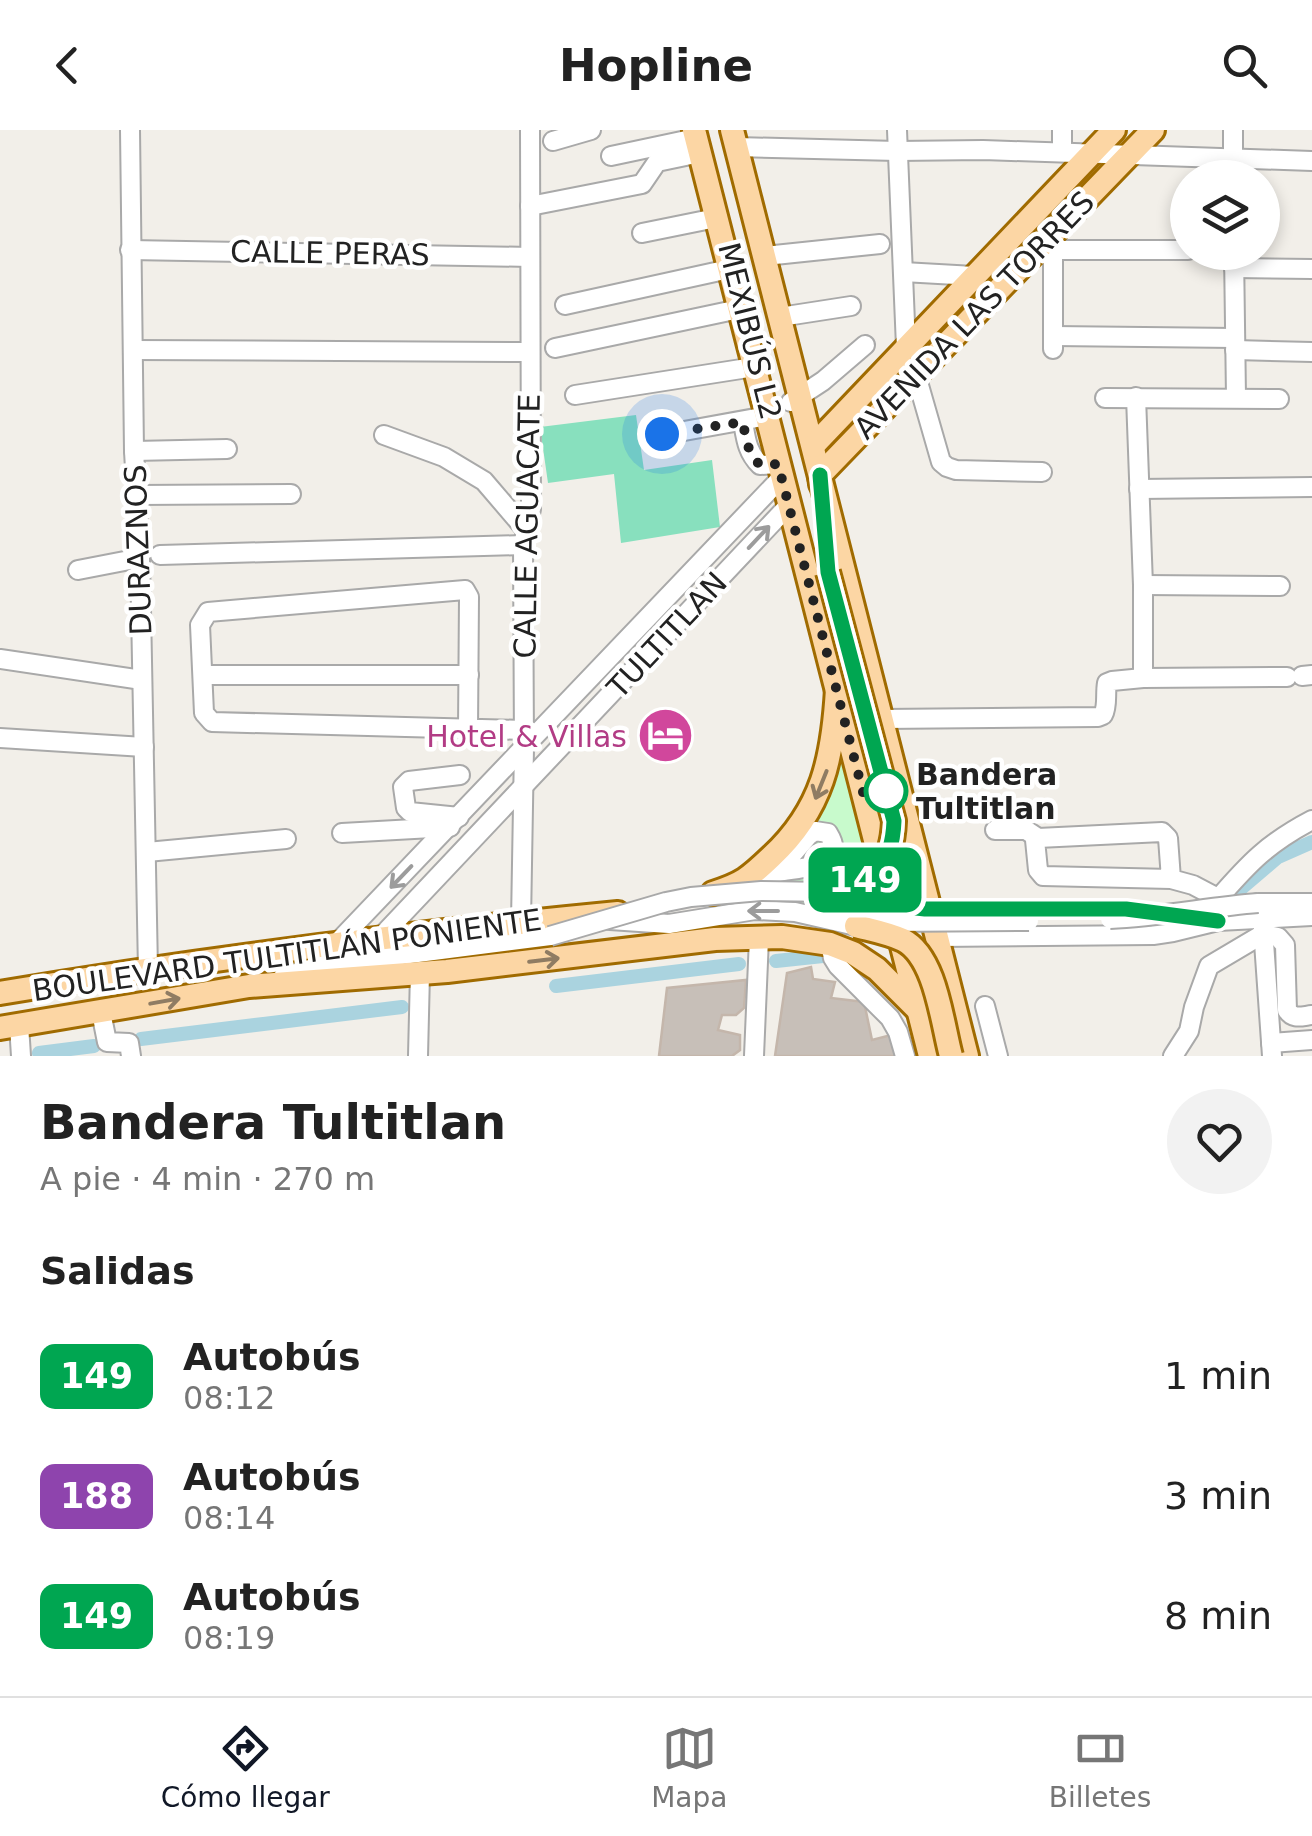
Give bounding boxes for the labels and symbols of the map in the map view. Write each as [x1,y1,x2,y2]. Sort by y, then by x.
street label: AVENIDA LAS TORRES [847,184,1101,446]
street label: CALLE PERAS [230,234,430,272]
street label: MEXIBÚS L2 [711,239,790,423]
street label: CALLE AGUACATE [507,393,547,659]
your location [637,409,687,459]
street label: DURAZNOS [118,464,158,636]
one-way arrow [747,526,771,550]
street label: TULTITLAN [599,565,734,706]
hotel icon: Hotel & Villas [636,706,696,766]
place label: Hotel & Villas [426,719,627,754]
place label: Bandera Tultitlan [916,757,1057,826]
one-way arrow [810,769,828,799]
marker: Bandera Tultitlan [865,770,907,812]
line badge: 149 [808,848,922,912]
one-way arrow [389,865,413,889]
street label: BOULEVARD TULTITLÁN PONIENTE [30,902,544,1008]
one-way arrow [747,902,780,921]
one-way arrow [527,950,559,969]
one-way arrow [148,991,181,1010]

